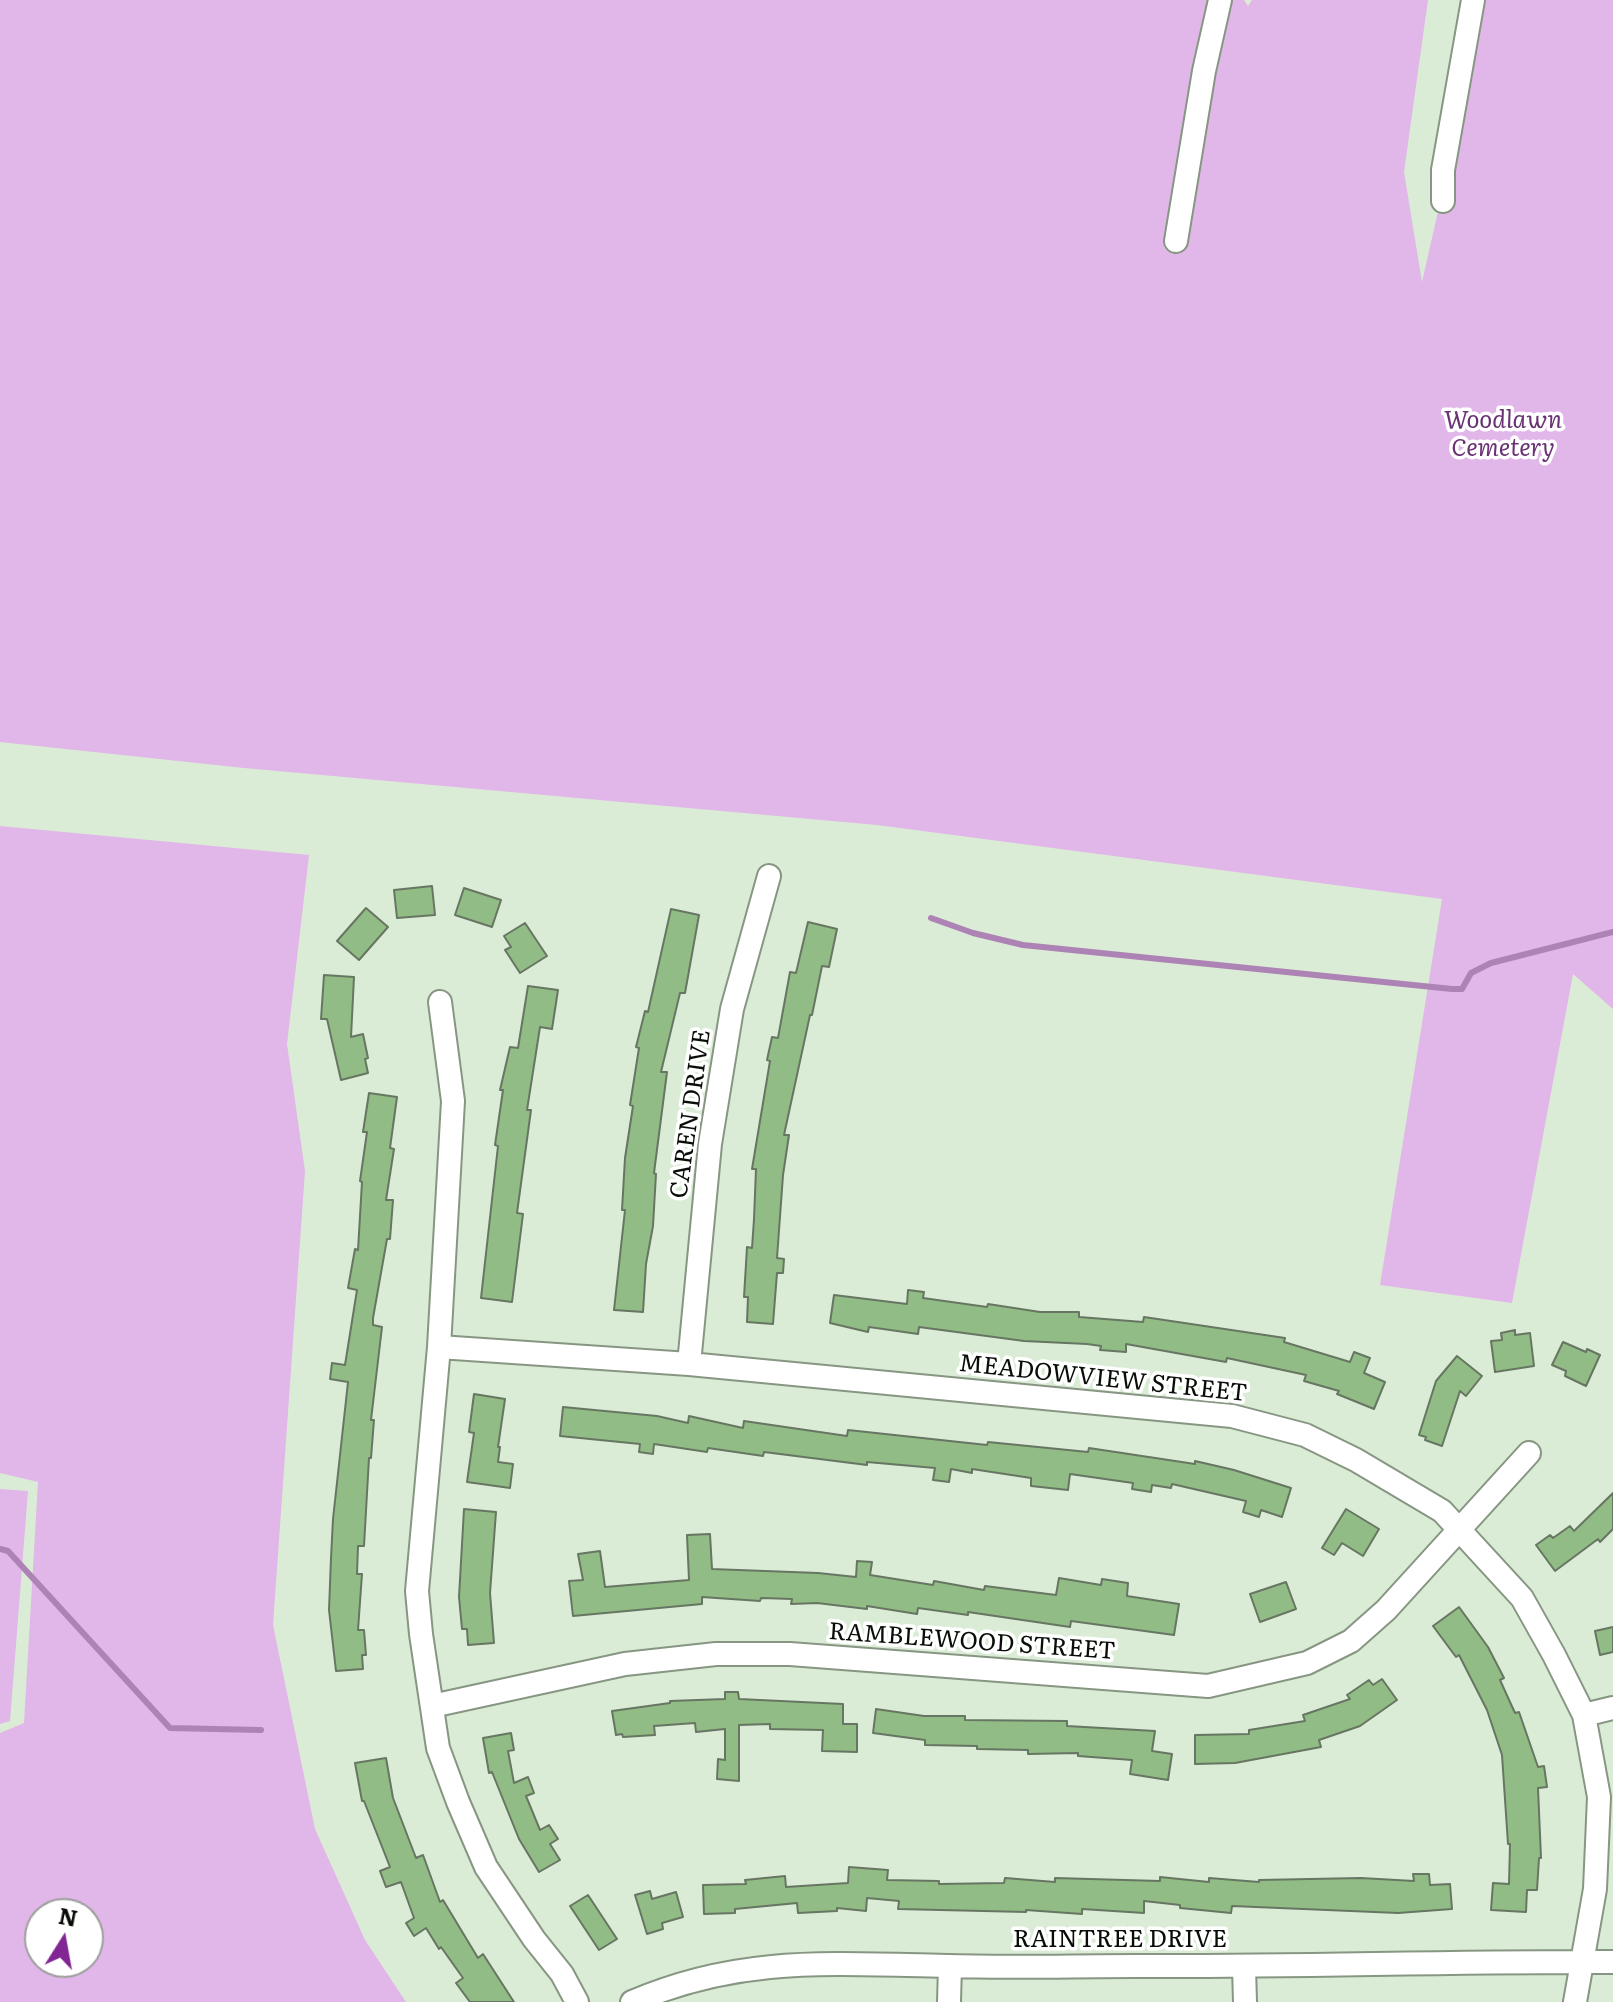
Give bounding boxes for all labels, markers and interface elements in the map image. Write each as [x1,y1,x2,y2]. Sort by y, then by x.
park label: Woodlawn Cemetery [1444,407,1562,463]
street label: CAREN DRIVE [665,1028,717,1200]
street label: MEADOWVIEW STREET [957,1350,1249,1408]
street label: RAMBLEWOOD STREET [828,1618,1116,1666]
north arrow [24,1898,104,1978]
text: N [56,1898,81,1934]
street label: RAINTREE DRIVE [1013,1926,1227,1954]

